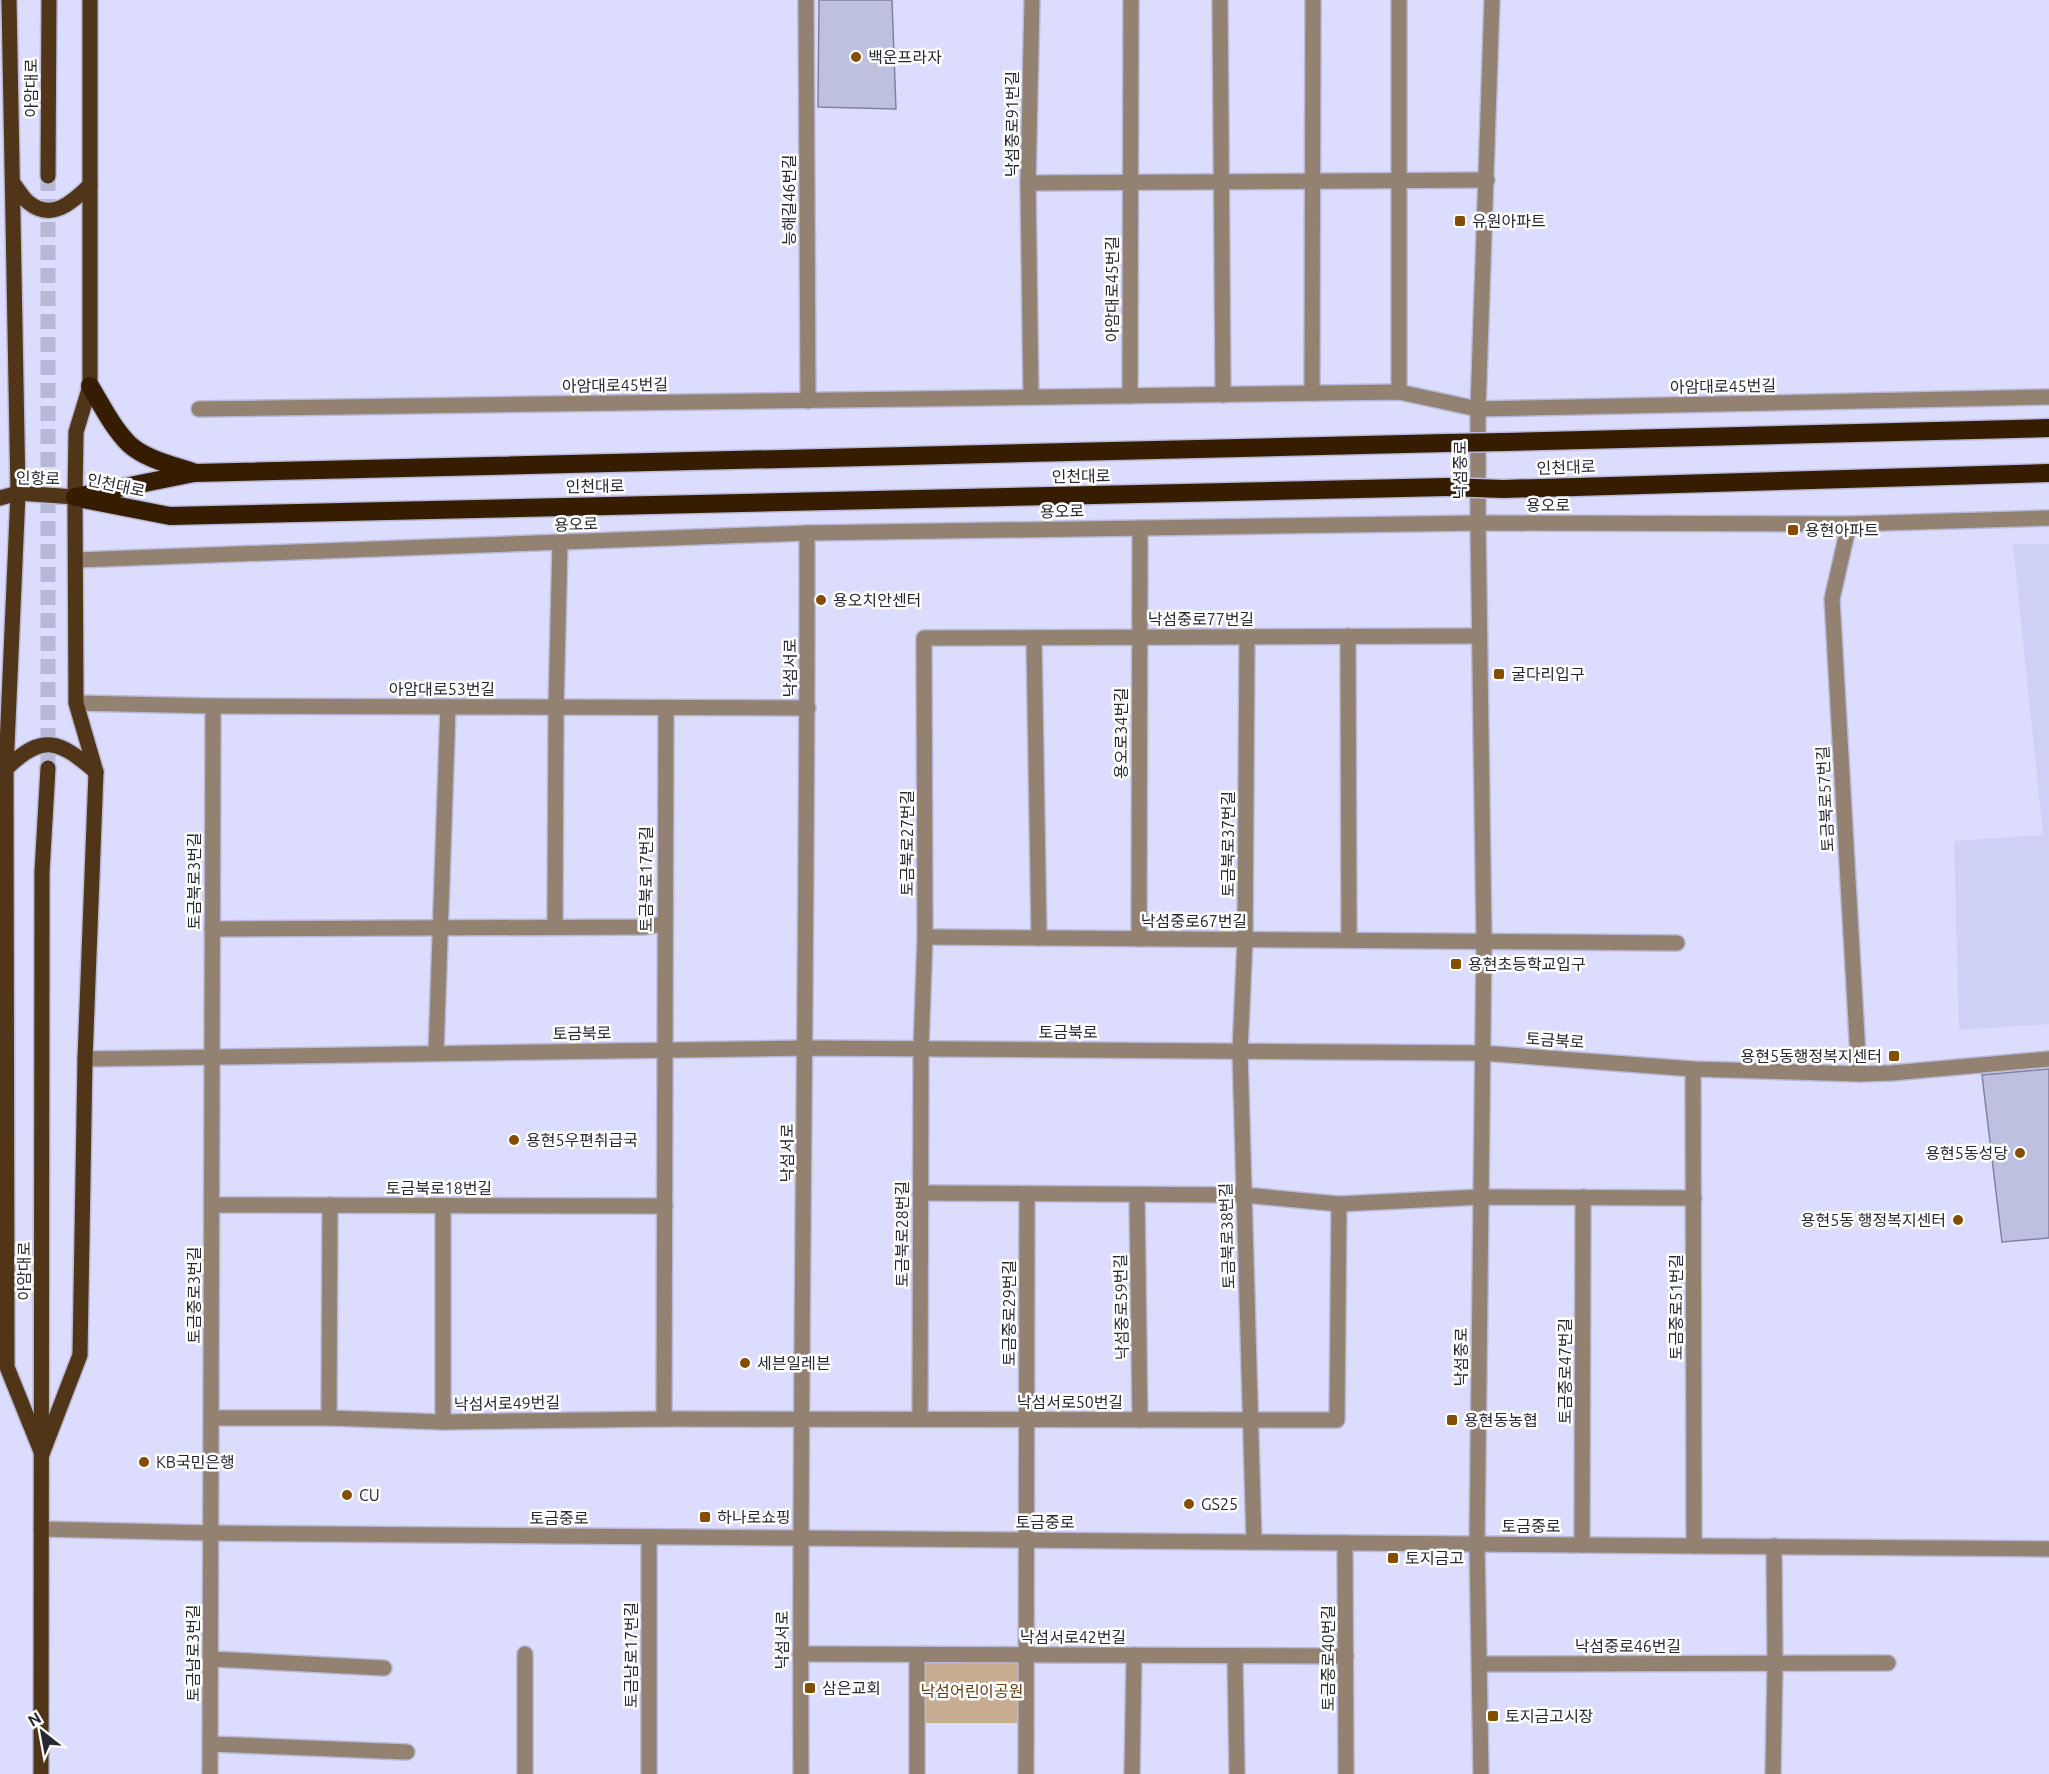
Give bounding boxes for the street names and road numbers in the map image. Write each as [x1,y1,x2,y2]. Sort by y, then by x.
street label: 아암대로 [22,58,40,117]
street label: 낙섬중로91번길 [1003,71,1021,177]
street label: 능해길46번길 [780,154,798,246]
street label: 아암대로45번길 [1103,236,1121,342]
street label: 아암대로45번길 [562,375,668,395]
street label: 아암대로45번길 [1670,376,1776,396]
street label: 낙섬중로 [1451,440,1469,499]
street label: 인천대로 [1536,457,1596,477]
street label: 인천대로 [1051,466,1111,486]
street label: 인항로 [16,469,61,487]
street label: 인천대로 [85,470,147,500]
street label: 인천대로 [565,476,625,496]
street label: 용오로 [1526,496,1570,514]
street label: 용오로 [1040,502,1085,520]
street label: 용오로 [554,514,599,534]
street label: 낙섬중로77번길 [1148,610,1254,628]
street label: 낙섬서로 [781,638,799,697]
street label: 아암대로53번길 [389,680,495,698]
street label: 용오로34번길 [1112,687,1130,779]
street label: 토금북로57번길 [1813,745,1837,853]
street label: 토금북로27번길 [898,790,916,896]
street label: 토금북로37번길 [1219,791,1237,897]
street label: 토금북로17번길 [637,826,655,932]
street label: 토금북로3번길 [185,832,203,930]
street label: 낙섬중로67번길 [1141,912,1247,930]
street label: 토금북로 [552,1023,612,1043]
street label: 토금북로 [1039,1023,1098,1041]
street label: 토금북로 [1525,1029,1585,1051]
street label: 낙섬서로 [778,1123,796,1182]
street label: 토금북로18번길 [386,1179,492,1197]
street label: 토금북로28번길 [893,1181,911,1287]
street label: 토금북로38번길 [1216,1183,1238,1289]
street label: 아암대로 [15,1241,33,1300]
street label: 토금중로3번길 [185,1246,203,1344]
street label: 낙섬중로59번길 [1111,1254,1131,1360]
street label: 토금중로51번길 [1667,1254,1685,1360]
street label: 토금중로29번길 [1000,1260,1018,1366]
street label: 토금중로47번길 [1556,1318,1574,1424]
street label: 낙섬중로 [1452,1327,1470,1386]
street label: 낙섬서로49번길 [454,1393,560,1413]
street label: 낙섬서로50번길 [1017,1393,1123,1411]
street label: 토금중로 [530,1509,589,1527]
street label: 토금중로 [1016,1513,1075,1531]
street label: 토금중로 [1502,1517,1561,1535]
street label: 토금남로17번길 [622,1602,640,1708]
street label: 토금남로3번길 [184,1604,202,1702]
street label: 토금중로40번길 [1319,1605,1337,1711]
street label: 낙섬서로 [773,1610,791,1669]
street label: 낙섬서로42번길 [1020,1628,1126,1646]
street label: 낙섬중로46번길 [1575,1637,1681,1655]

